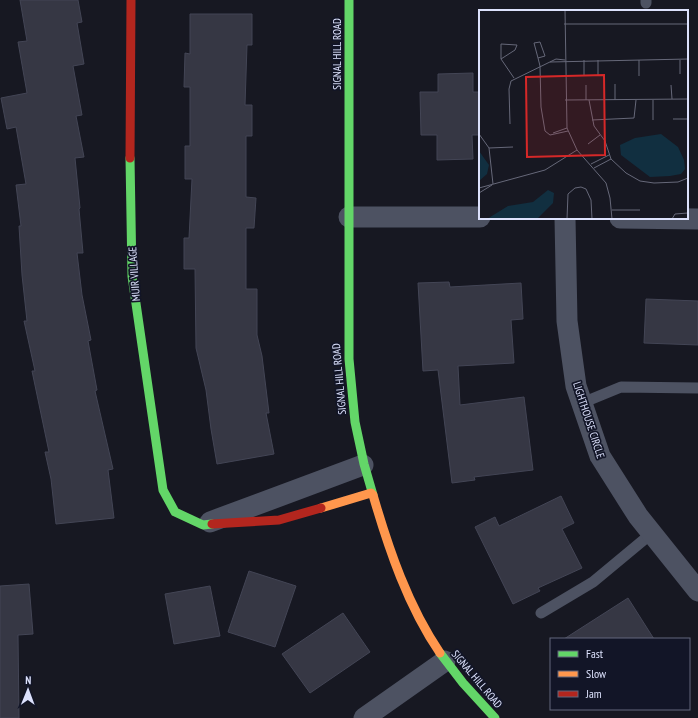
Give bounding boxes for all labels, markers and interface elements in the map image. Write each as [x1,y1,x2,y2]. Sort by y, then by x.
inset map [479,10,688,219]
street label: SIGNAL HILL ROAD [330,18,344,90]
street label: MUIR VILLAGE [125,246,143,302]
street label: SIGNAL HILL ROAD [329,343,349,415]
street label: LIGHTHOUSE CIRCLE [570,380,608,460]
legend [550,638,690,710]
text: Fast [586,646,604,661]
street label: SIGNAL HILL ROAD [449,647,506,711]
text: Slow [586,666,607,681]
north arrow [8,670,48,710]
text: N [25,673,31,687]
text: Jam [585,686,602,701]

